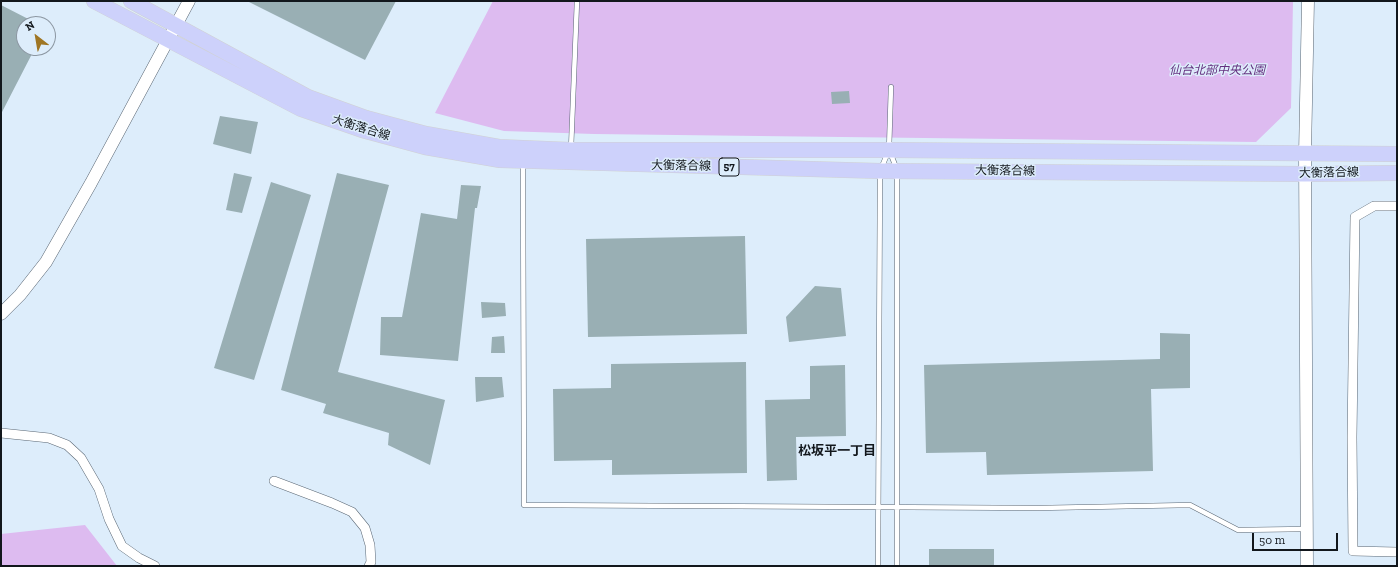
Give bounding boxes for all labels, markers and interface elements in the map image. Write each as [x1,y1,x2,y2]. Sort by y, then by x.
north arrow [16,16,56,56]
text: N [23,18,37,34]
park label: 仙台北部中央公園 [1169,64,1265,78]
street label: 大衡落合線 [330,112,392,144]
street label: 大衡落合線 [651,158,711,174]
road number: 57 [719,158,739,176]
street label: 大衡落合線 [975,163,1035,179]
street label: 大衡落合線 [1299,165,1359,181]
district label: 松坂平一丁目 [798,443,876,459]
scale bar [1254,525,1340,551]
text: 50 m [1259,533,1285,547]

